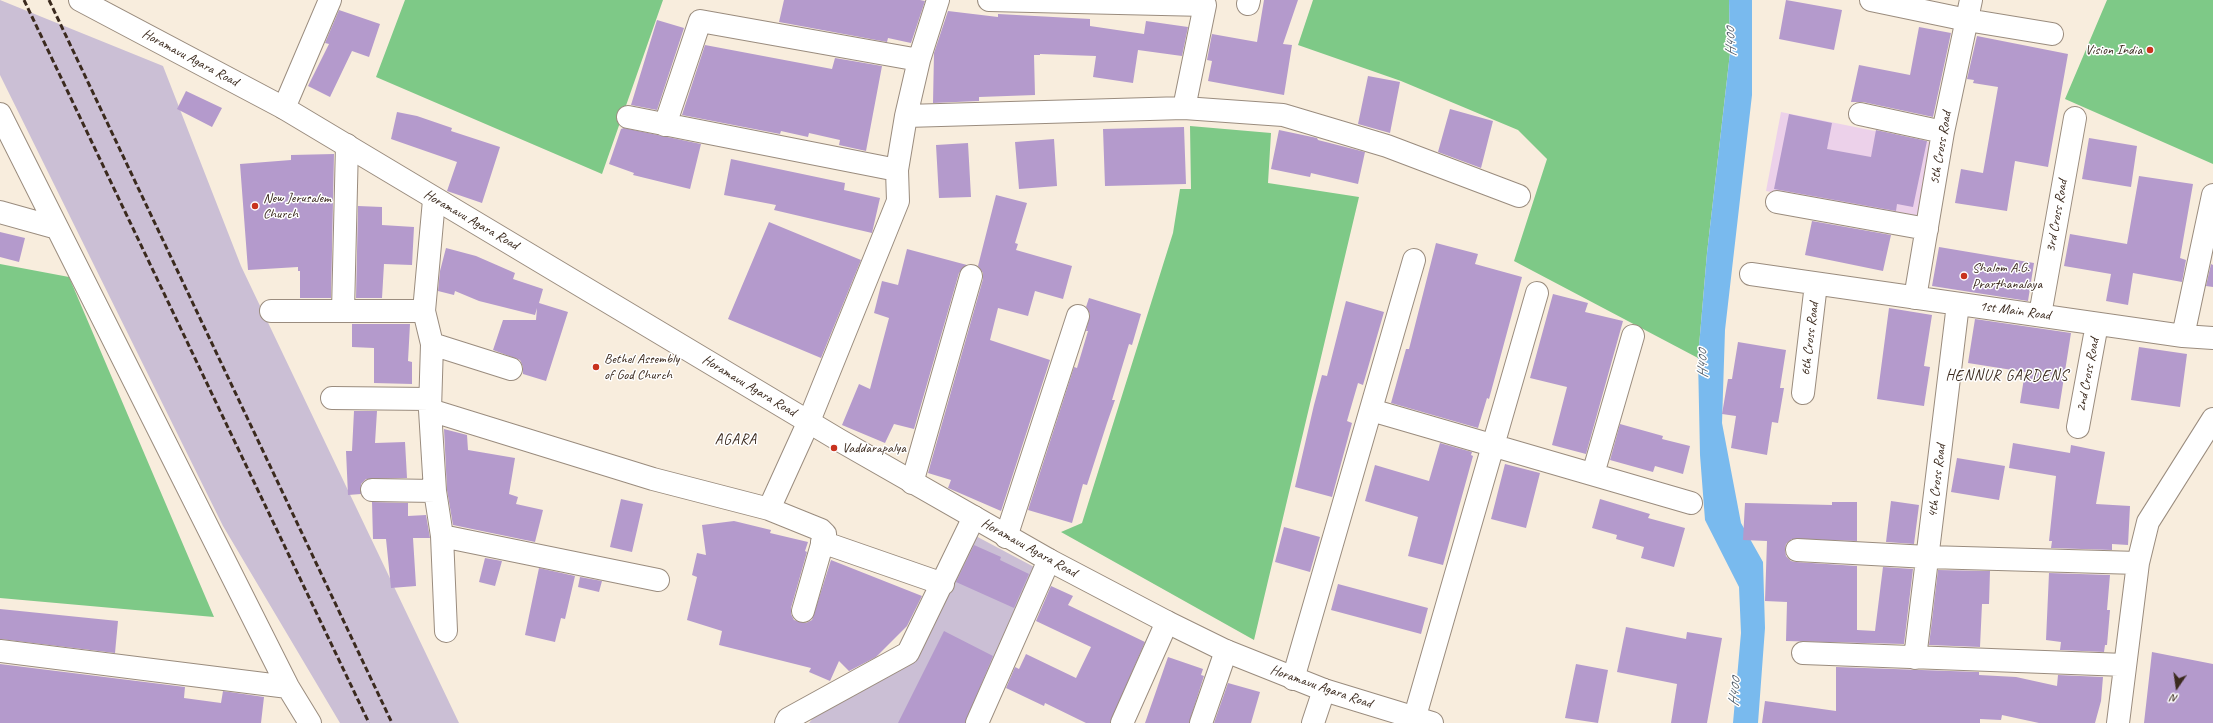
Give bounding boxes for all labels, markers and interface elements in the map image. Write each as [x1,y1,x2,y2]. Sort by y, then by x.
street label: Horamavu Agara Road [139,26,241,90]
water label: H400 [1722,27,1740,57]
place label: Vision India [2085,42,2142,58]
marker: Vision India [2145,45,2155,55]
street label: 5th Cross Road [1926,110,1956,186]
street label: 3rd Cross Road [2042,179,2072,253]
street label: Horamavu Agara Road [421,186,521,254]
place label: New Jerusalem Church [263,190,331,222]
marker: New Jerusalem Church [250,201,260,211]
place label: Shalom A.G. Prarthanalaya [1972,260,2042,292]
marker: Shalom A.G. Prarthanalaya [1959,271,1969,281]
street label: 1st Main Road [1979,298,2051,324]
street label: 6th Cross Road [1797,301,1823,377]
street label: 2nd Cross Road [2073,337,2103,413]
water label: H400 [1694,349,1712,379]
place label: Bethel Assembly of God Church [604,351,679,384]
street label: Horamavu Agara Road [699,351,799,421]
marker: Bethel Assembly of God Church [591,362,601,372]
district label: HENNUR GARDENS [1947,367,2067,385]
district label: AGARA [715,431,757,449]
place label: Vaddarapalya [842,440,906,456]
marker: Vaddarapalya [829,443,839,453]
street label: 4th Cross Road [1924,443,1950,519]
street label: Horamavu Agara Road [978,515,1080,581]
street label: Horamavu Agara Road [1268,662,1374,712]
north arrow [2157,667,2197,707]
water label: H400 [1725,677,1745,707]
text: N [2169,691,2179,706]

